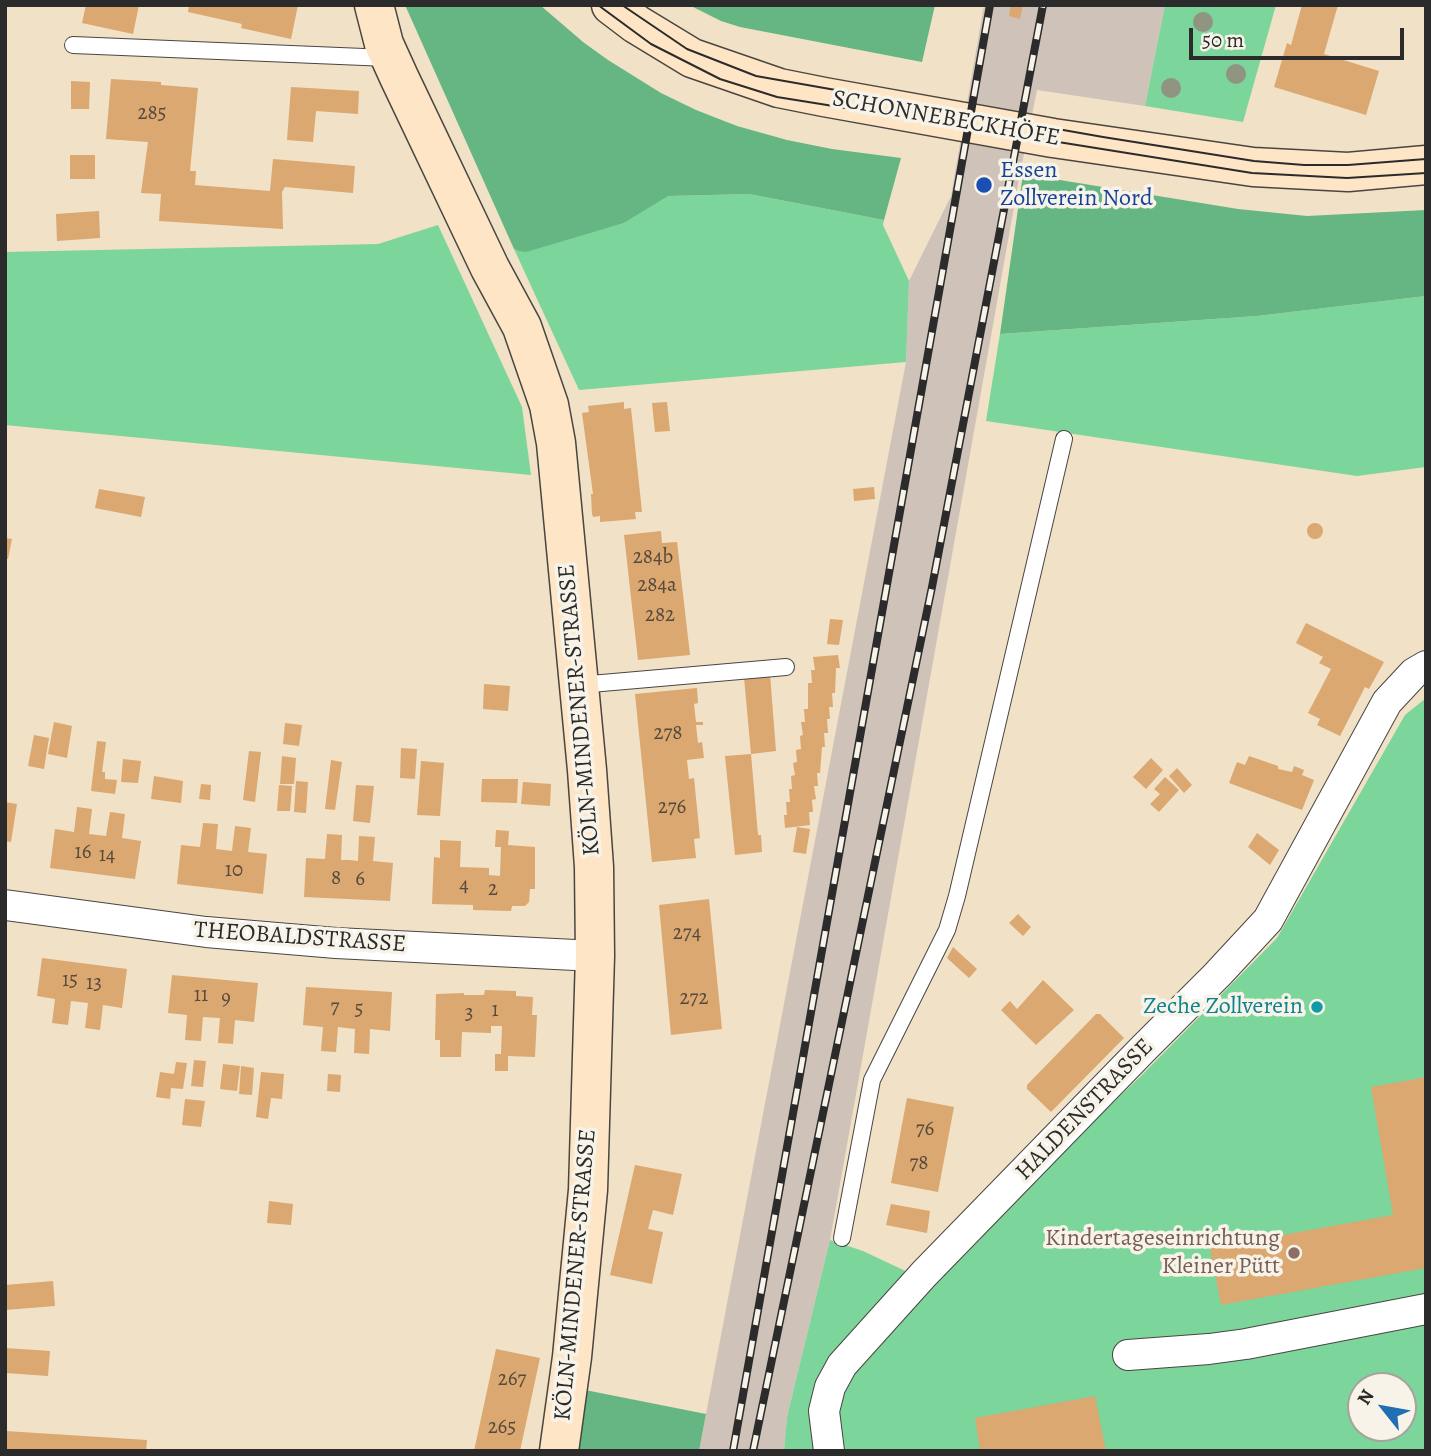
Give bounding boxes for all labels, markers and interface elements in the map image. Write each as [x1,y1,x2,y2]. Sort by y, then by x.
scale bar [1193,14,1408,58]
text: 50 m [1202,26,1244,54]
street label: SCHONNEBECKHÖFE [830,85,1062,153]
house number: 285 [137,101,167,127]
place label: Essen Zollverein Nord [1000,157,1153,213]
marker: Essen Zollverein Nord [974,175,994,195]
house number: 284b [633,545,673,571]
street label: KÖLN-MINDENER-STRASSE [553,563,607,857]
house number: 284a [637,573,677,599]
house number: 282 [645,603,675,629]
house number: 278 [654,721,682,747]
house number: 276 [658,795,686,821]
house number: 16 [75,840,91,866]
house number: 14 [99,843,115,869]
house number: 10 [225,858,243,884]
house number: 8 [331,866,341,892]
house number: 6 [355,867,365,893]
house number: 4 [459,873,469,899]
house number: 2 [488,877,498,903]
street label: THEOBALDSTRASSE [193,916,407,960]
house number: 274 [673,921,701,947]
house number: 15 [62,968,78,994]
house number: 13 [86,971,102,997]
house number: 11 [194,983,208,1009]
house number: 9 [221,986,231,1012]
house number: 272 [680,986,708,1012]
place label: Zeche Zollverein [1143,993,1303,1021]
house number: 7 [331,995,339,1021]
house number: 5 [354,997,364,1023]
house number: 1 [491,998,499,1024]
marker: Zeche Zollverein [1309,999,1325,1015]
house number: 3 [465,1001,473,1027]
street label: HALDENSTRASSE [1010,1033,1160,1187]
house number: 76 [916,1117,934,1143]
street label: KÖLN-MINDENER-STRASSE [549,1128,603,1422]
house number: 78 [909,1151,929,1177]
place label: Kindertageseinrichtung Kleiner Pütt [1045,1225,1280,1281]
marker: Kindertageseinrichtung Kleiner Pütt [1286,1245,1302,1261]
house number: 267 [498,1367,526,1393]
north arrow [1347,1372,1417,1442]
text: N [1351,1385,1380,1410]
house number: 265 [488,1415,516,1441]

